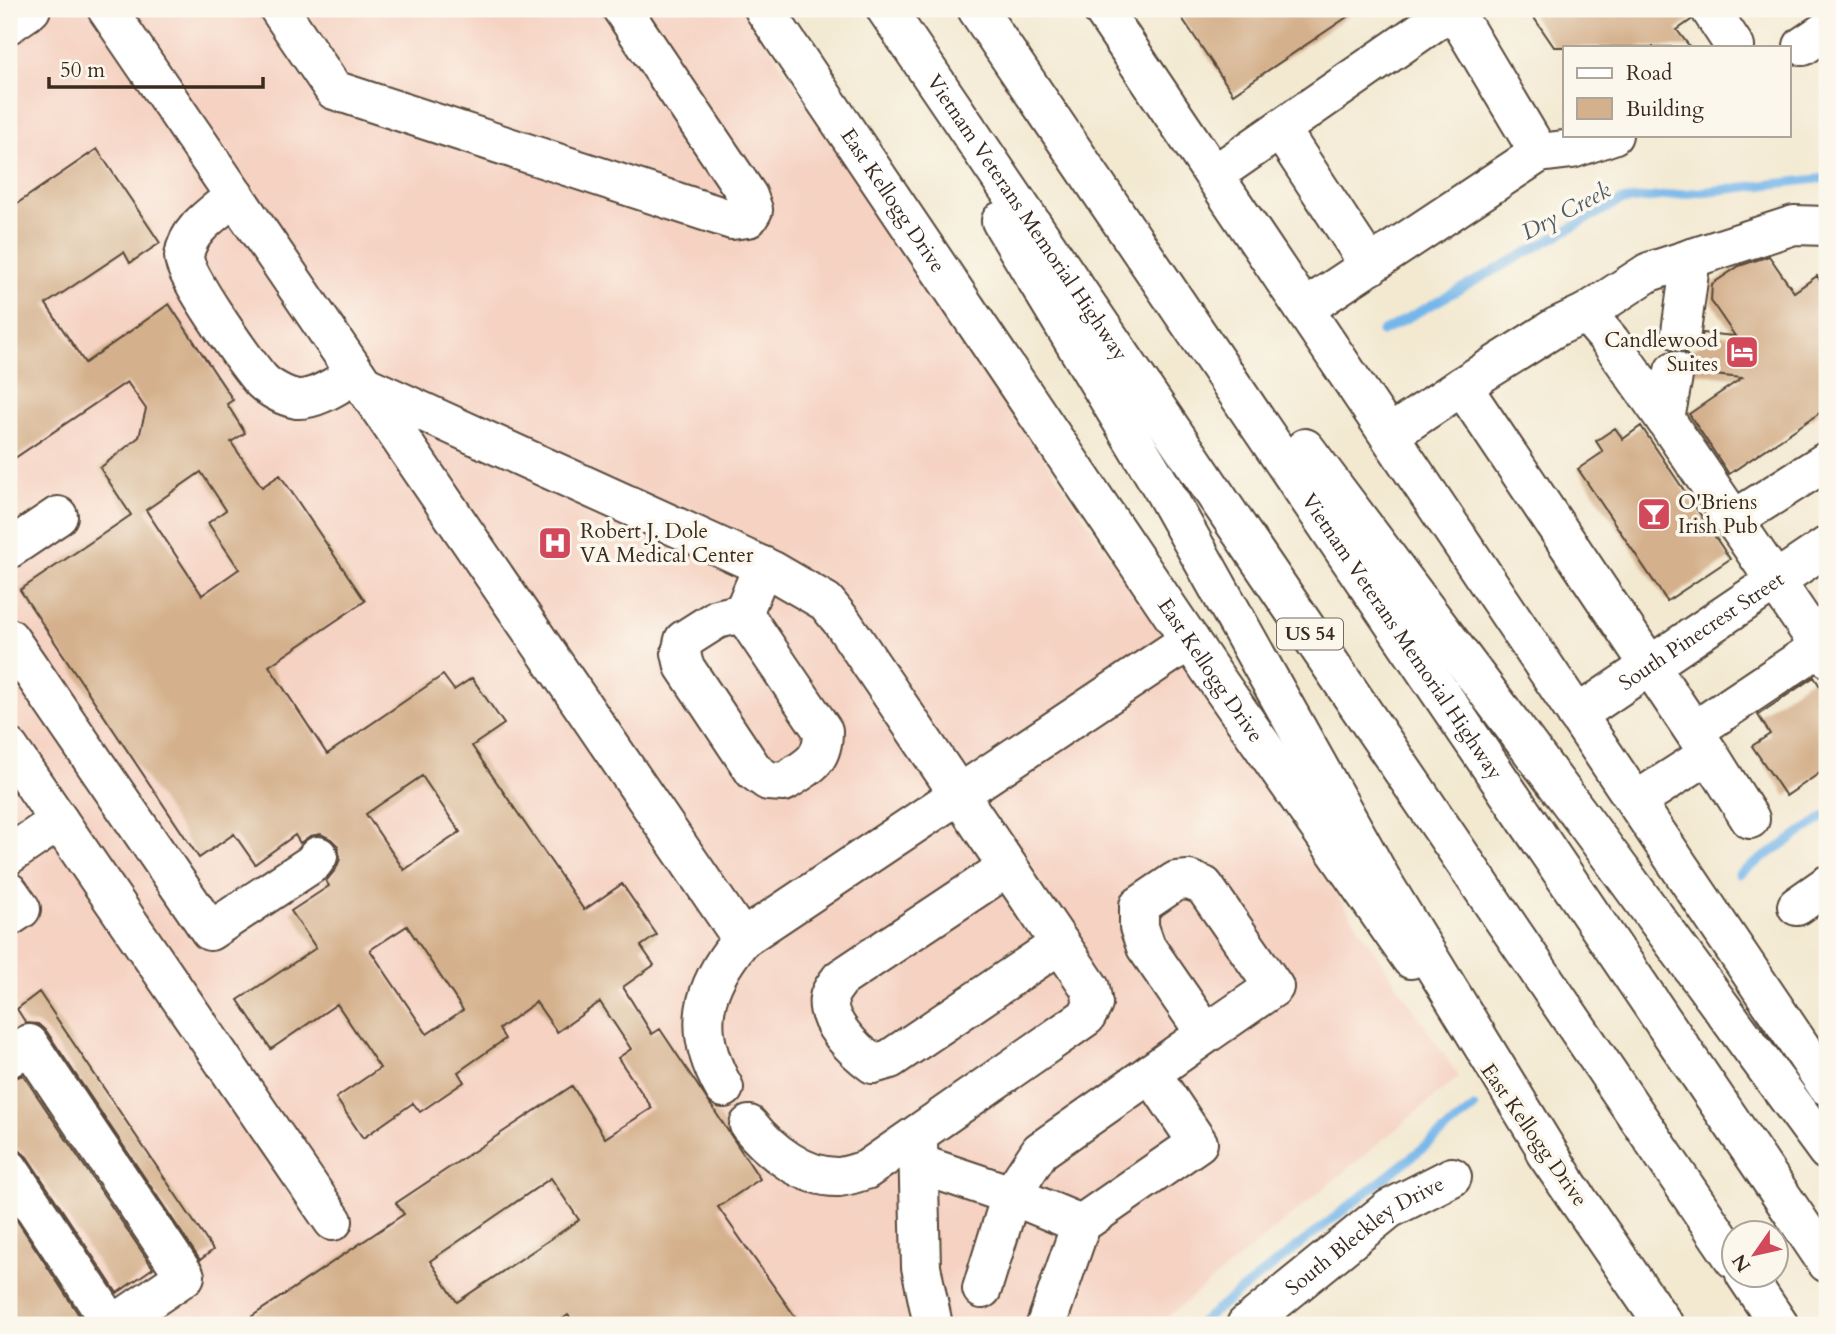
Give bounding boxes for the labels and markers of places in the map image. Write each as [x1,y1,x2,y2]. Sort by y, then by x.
place label: Candlewood Suites [1604,326,1718,379]
hotel icon: Candlewood Suites [1723,333,1761,371]
place label: O'Briens Irish Pub [1678,488,1758,541]
bar icon: O'Briens Irish Pub [1635,495,1673,533]
place label: Robert J. Dole VA Medical Center [580,517,754,570]
hospital icon: Robert J. Dole VA Medical Center [536,524,574,562]

